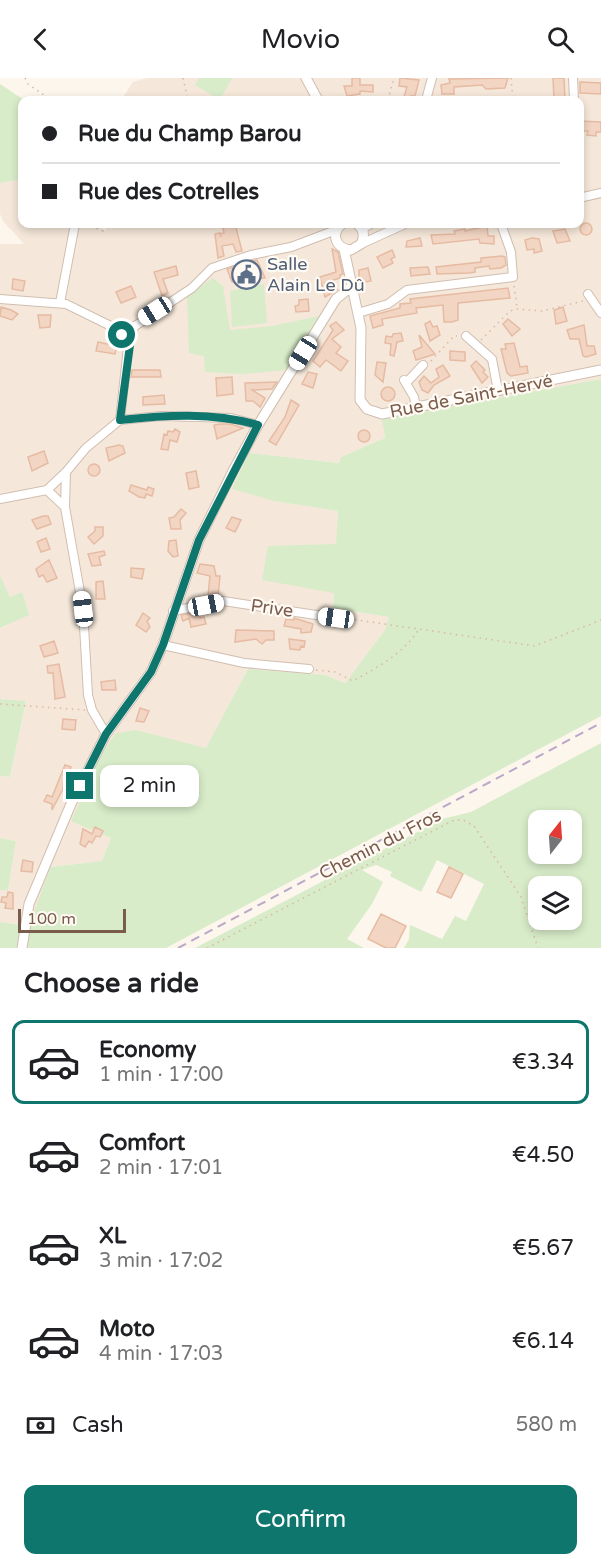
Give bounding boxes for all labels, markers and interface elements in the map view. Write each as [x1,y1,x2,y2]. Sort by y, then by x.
icon: back [24,23,57,56]
text: Movio [261,23,340,56]
icon: search [544,23,577,56]
text: Rue du Champ Barou [78,121,302,147]
text: Rue des Cotrelles [78,179,259,205]
place label: Salle Alain Le Dû [267,253,365,296]
public building icon: Salle Alain Le Dû [230,258,262,290]
car [135,294,175,328]
route start [108,321,135,348]
car [286,333,320,373]
street label: Rue de Saint-Hervé [388,369,554,423]
car [72,590,94,628]
car [187,593,225,617]
street label: Prive [249,594,295,622]
car [317,607,355,629]
callout: 2 min [101,765,200,807]
route end [66,772,93,799]
text: 2 min [123,774,176,798]
street label: Chemin du Fros [315,804,445,884]
north arrow [528,810,582,864]
map controls [528,810,582,930]
button: layers [528,876,582,930]
scale bar [18,906,126,934]
text: 100 m [27,909,76,929]
text: Choose a ride [24,967,199,1000]
icon: car [27,1035,81,1089]
text: Economy [99,1037,196,1063]
text: €3.34 [512,1049,574,1075]
text: 1 min · 17:00 [99,1063,223,1087]
icon: car [27,1128,81,1182]
text: Comfort [99,1130,185,1156]
text: €4.50 [512,1142,574,1168]
text: 2 min · 17:01 [99,1156,223,1180]
icon: car [27,1221,81,1275]
text: XL [99,1223,126,1249]
text: €5.67 [512,1235,574,1261]
text: 3 min · 17:02 [99,1249,223,1273]
icon: car [27,1314,81,1368]
text: Moto [99,1316,155,1342]
text: €6.14 [512,1328,574,1354]
text: 4 min · 17:03 [99,1342,223,1366]
icon: cash [24,1409,57,1442]
text: Cash [72,1412,124,1438]
text: 580 m [516,1413,577,1437]
button: Confirm [24,1485,577,1554]

